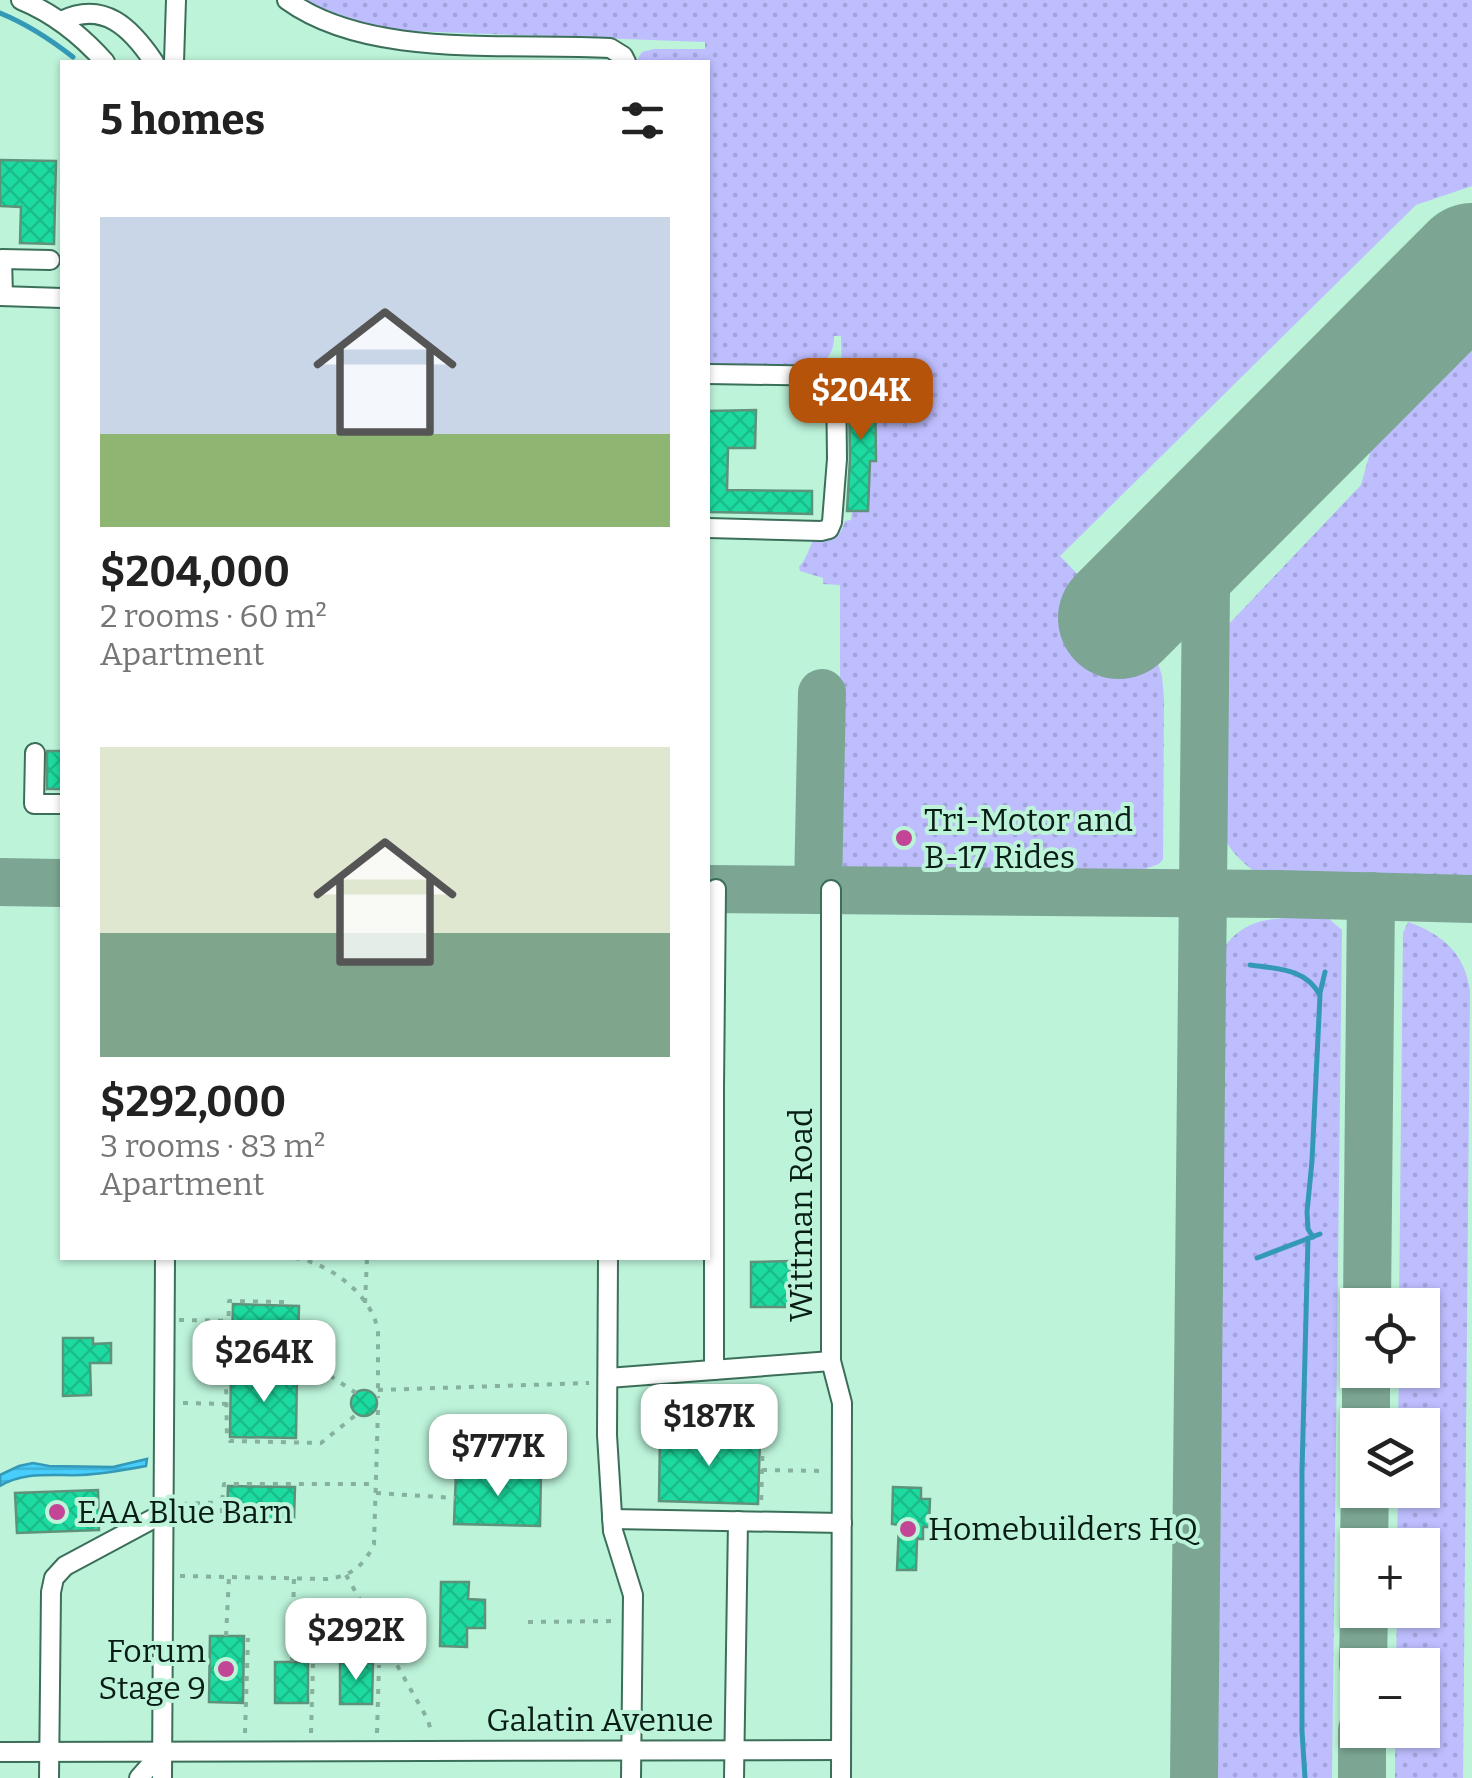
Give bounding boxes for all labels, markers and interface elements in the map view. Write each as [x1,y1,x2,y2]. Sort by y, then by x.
icon: filters [615,93,670,148]
text: 5 homes [100,95,265,145]
icon: home [295,282,475,462]
pin: $204K [791,358,931,443]
text: $204K [811,371,911,409]
text: $204,000 [100,547,290,597]
text: 2 rooms · 60 m² [100,597,327,635]
text: Apartment [100,635,264,673]
place label: Tri-Motor and B-17 Rides [924,801,1133,876]
icon: home [295,812,475,992]
marker: Tri-Motor and B-17 Rides [893,827,915,849]
text: $292,000 [100,1077,286,1127]
street label: Wittman Road [782,1108,820,1322]
text: 3 rooms · 83 m² [100,1127,325,1165]
text: Apartment [100,1165,264,1203]
map controls [1340,1288,1440,1748]
button: locate [1340,1288,1440,1388]
pin: $264K [194,1320,334,1405]
text: $264K [214,1333,314,1371]
pin: $187K [639,1384,779,1469]
text: $187K [663,1397,755,1435]
button: layers [1340,1408,1440,1508]
pin: $777K [428,1414,568,1499]
text: $777K [451,1427,545,1465]
place label: EAA Blue Barn [77,1493,293,1531]
marker: EAA Blue Barn [46,1501,68,1523]
place label: Homebuilders HQ [928,1510,1200,1548]
marker: Homebuilders HQ [897,1518,919,1540]
button: + [1340,1528,1440,1628]
pin: $292K [286,1598,426,1683]
text: $292K [307,1611,405,1649]
place label: Forum Stage 9 [98,1632,206,1707]
button: − [1340,1648,1440,1748]
marker: Forum Stage 9 [215,1658,237,1680]
street label: Galatin Avenue [486,1701,714,1739]

